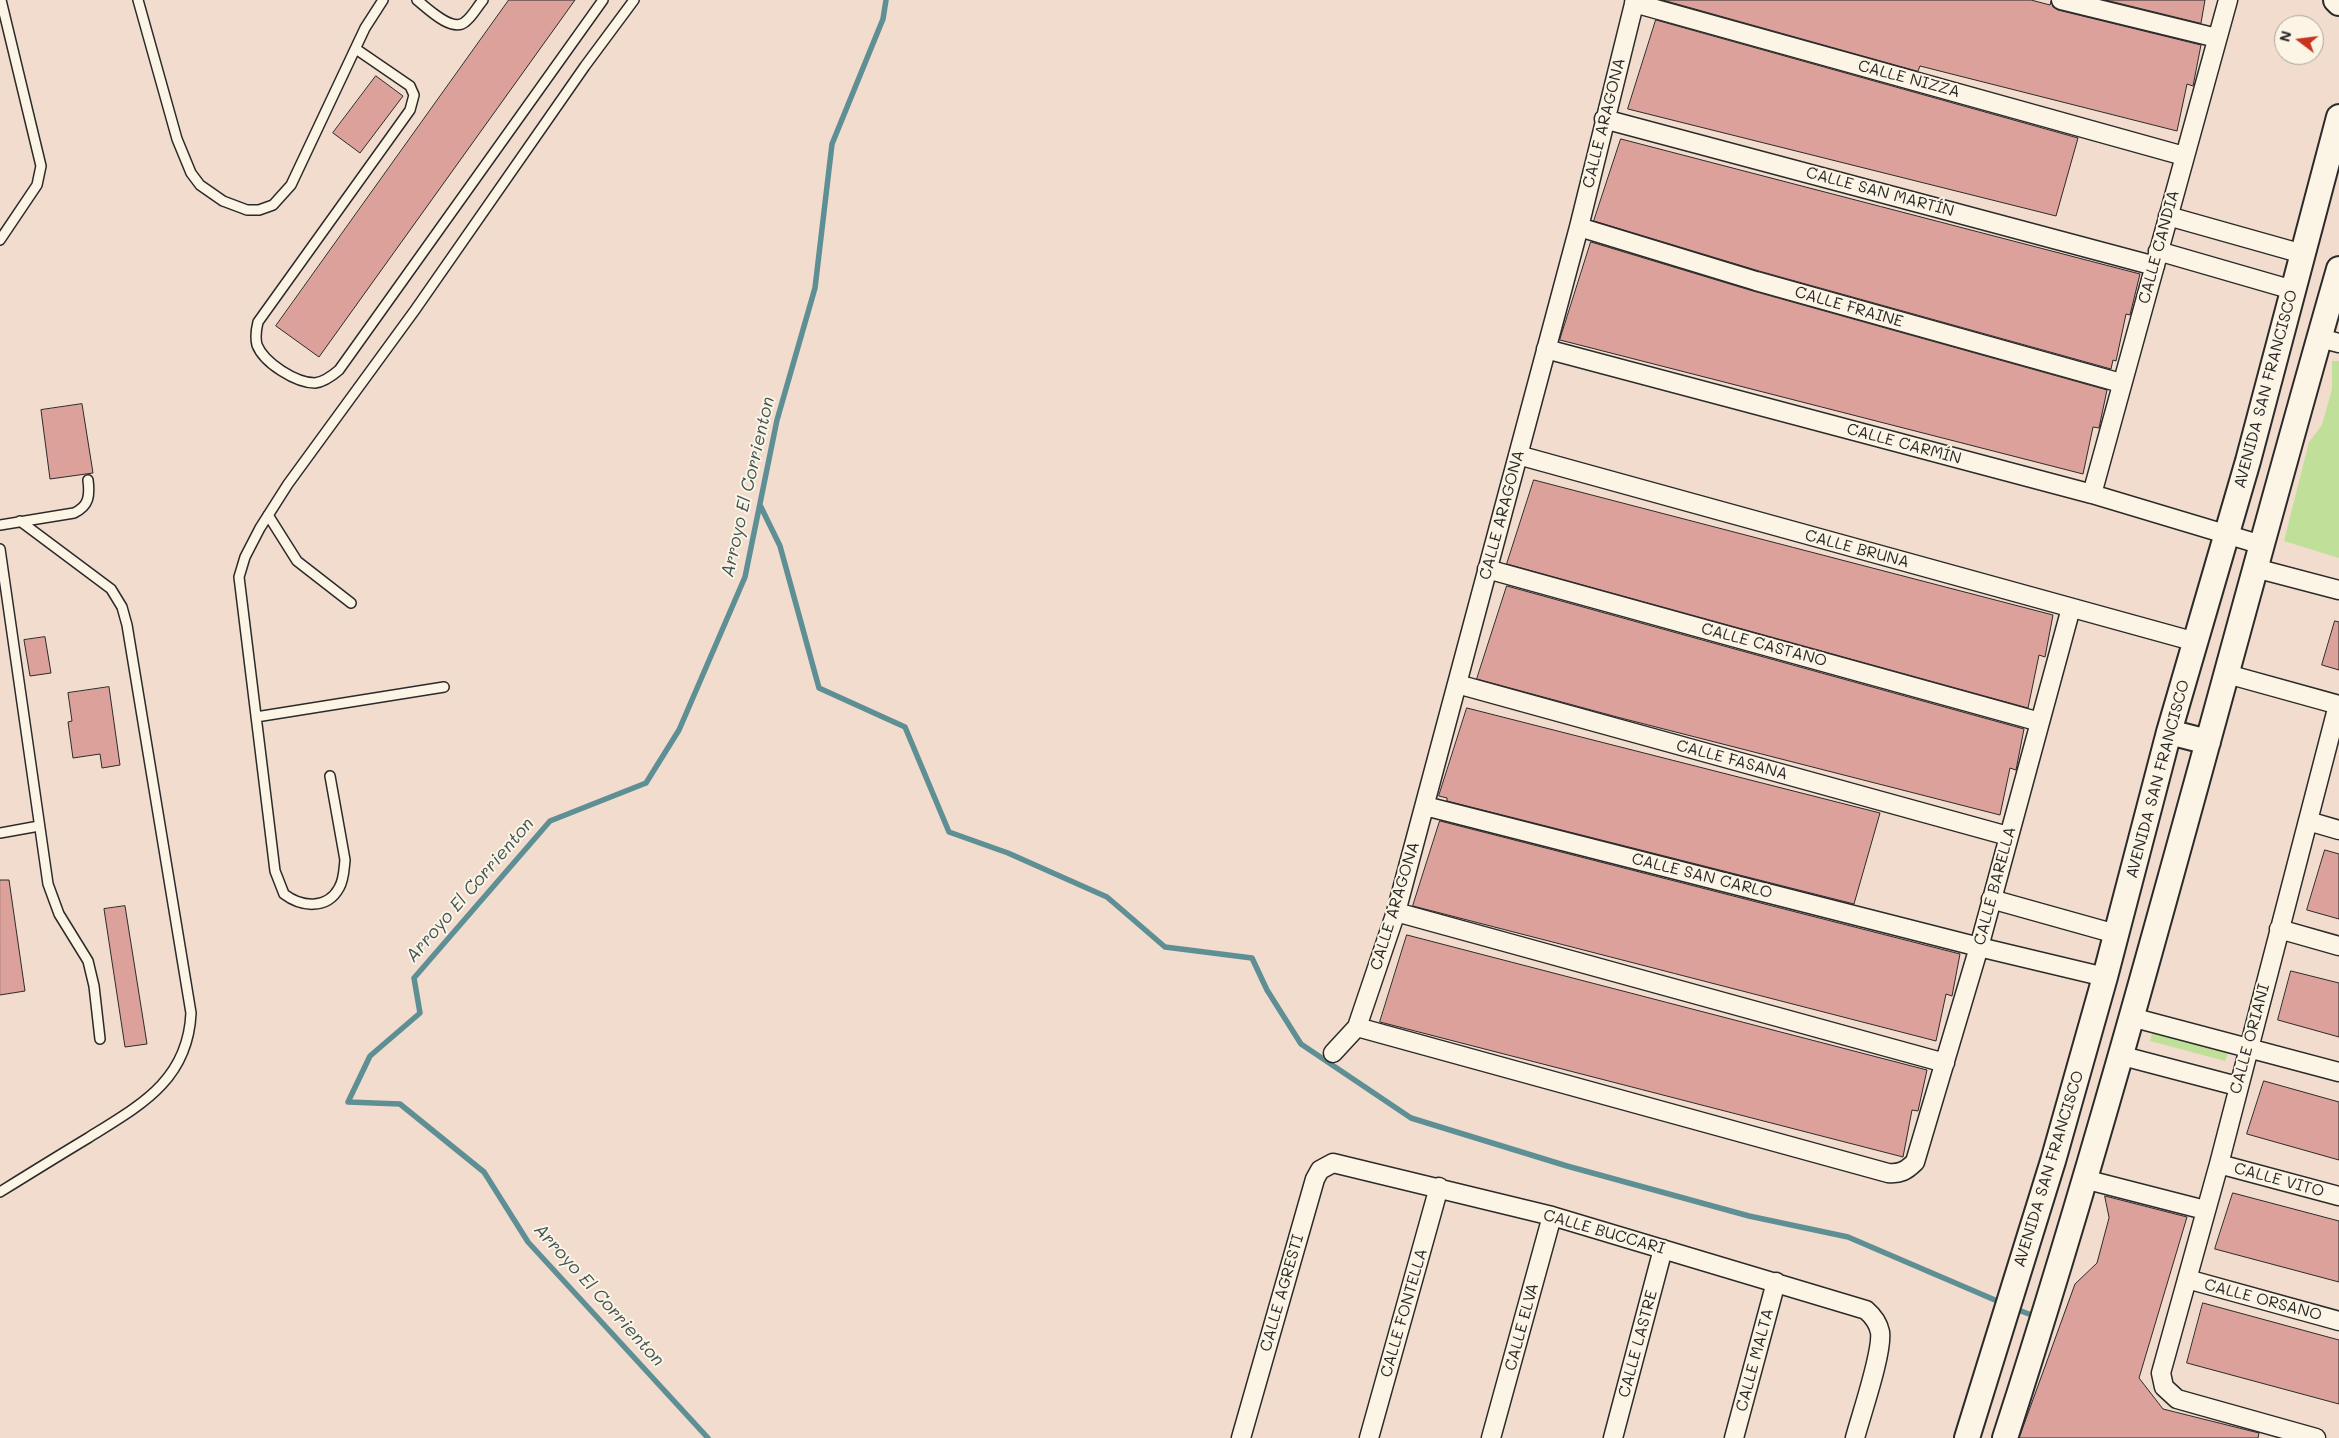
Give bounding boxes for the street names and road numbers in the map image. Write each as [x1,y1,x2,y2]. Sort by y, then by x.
street label: CALLE ARAGONA [1579,56,1629,190]
street label: CALLE NIZZA [1856,56,1962,102]
street label: CALLE SAN MARTÍN [1804,163,1956,221]
street label: CALLE CANDIA [2135,188,2183,306]
street label: CALLE FRAINE [1793,282,1905,332]
street label: AVENIDA SAN FRANCISCO [2230,288,2302,490]
street label: CALLE CARMÍN [1845,419,1963,469]
street label: CALLE ARAGONA [1475,448,1529,582]
street label: CALLE BRUNA [1803,526,1911,572]
street label: CALLE CASTANO [1699,619,1829,671]
street label: AVENIDA SAN FRANCISCO [2122,678,2194,880]
street label: CALLE FASANA [1674,736,1790,784]
street label: CALLE BARELLA [1970,825,2020,947]
street label: CALLE ARAGONA [1366,839,1424,973]
street label: CALLE SAN CARLO [1630,849,1774,903]
street label: CALLE ORIANI [2226,982,2274,1096]
street label: AVENIDA SAN FRANCISCO [2010,1068,2088,1270]
street label: CALLE VITO [2232,1159,2326,1201]
street label: CALLE BUCCARI [1541,1205,1667,1259]
street label: CALLE AGRESTI [1256,1232,1308,1354]
street label: CALLE FONTELLA [1376,1246,1432,1380]
street label: CALLE ORSANO [2202,1275,2324,1325]
street label: CALLE ELVA [1501,1281,1543,1373]
street label: CALLE LASTRE [1614,1288,1662,1400]
street label: CALLE MALTA [1732,1306,1778,1414]

